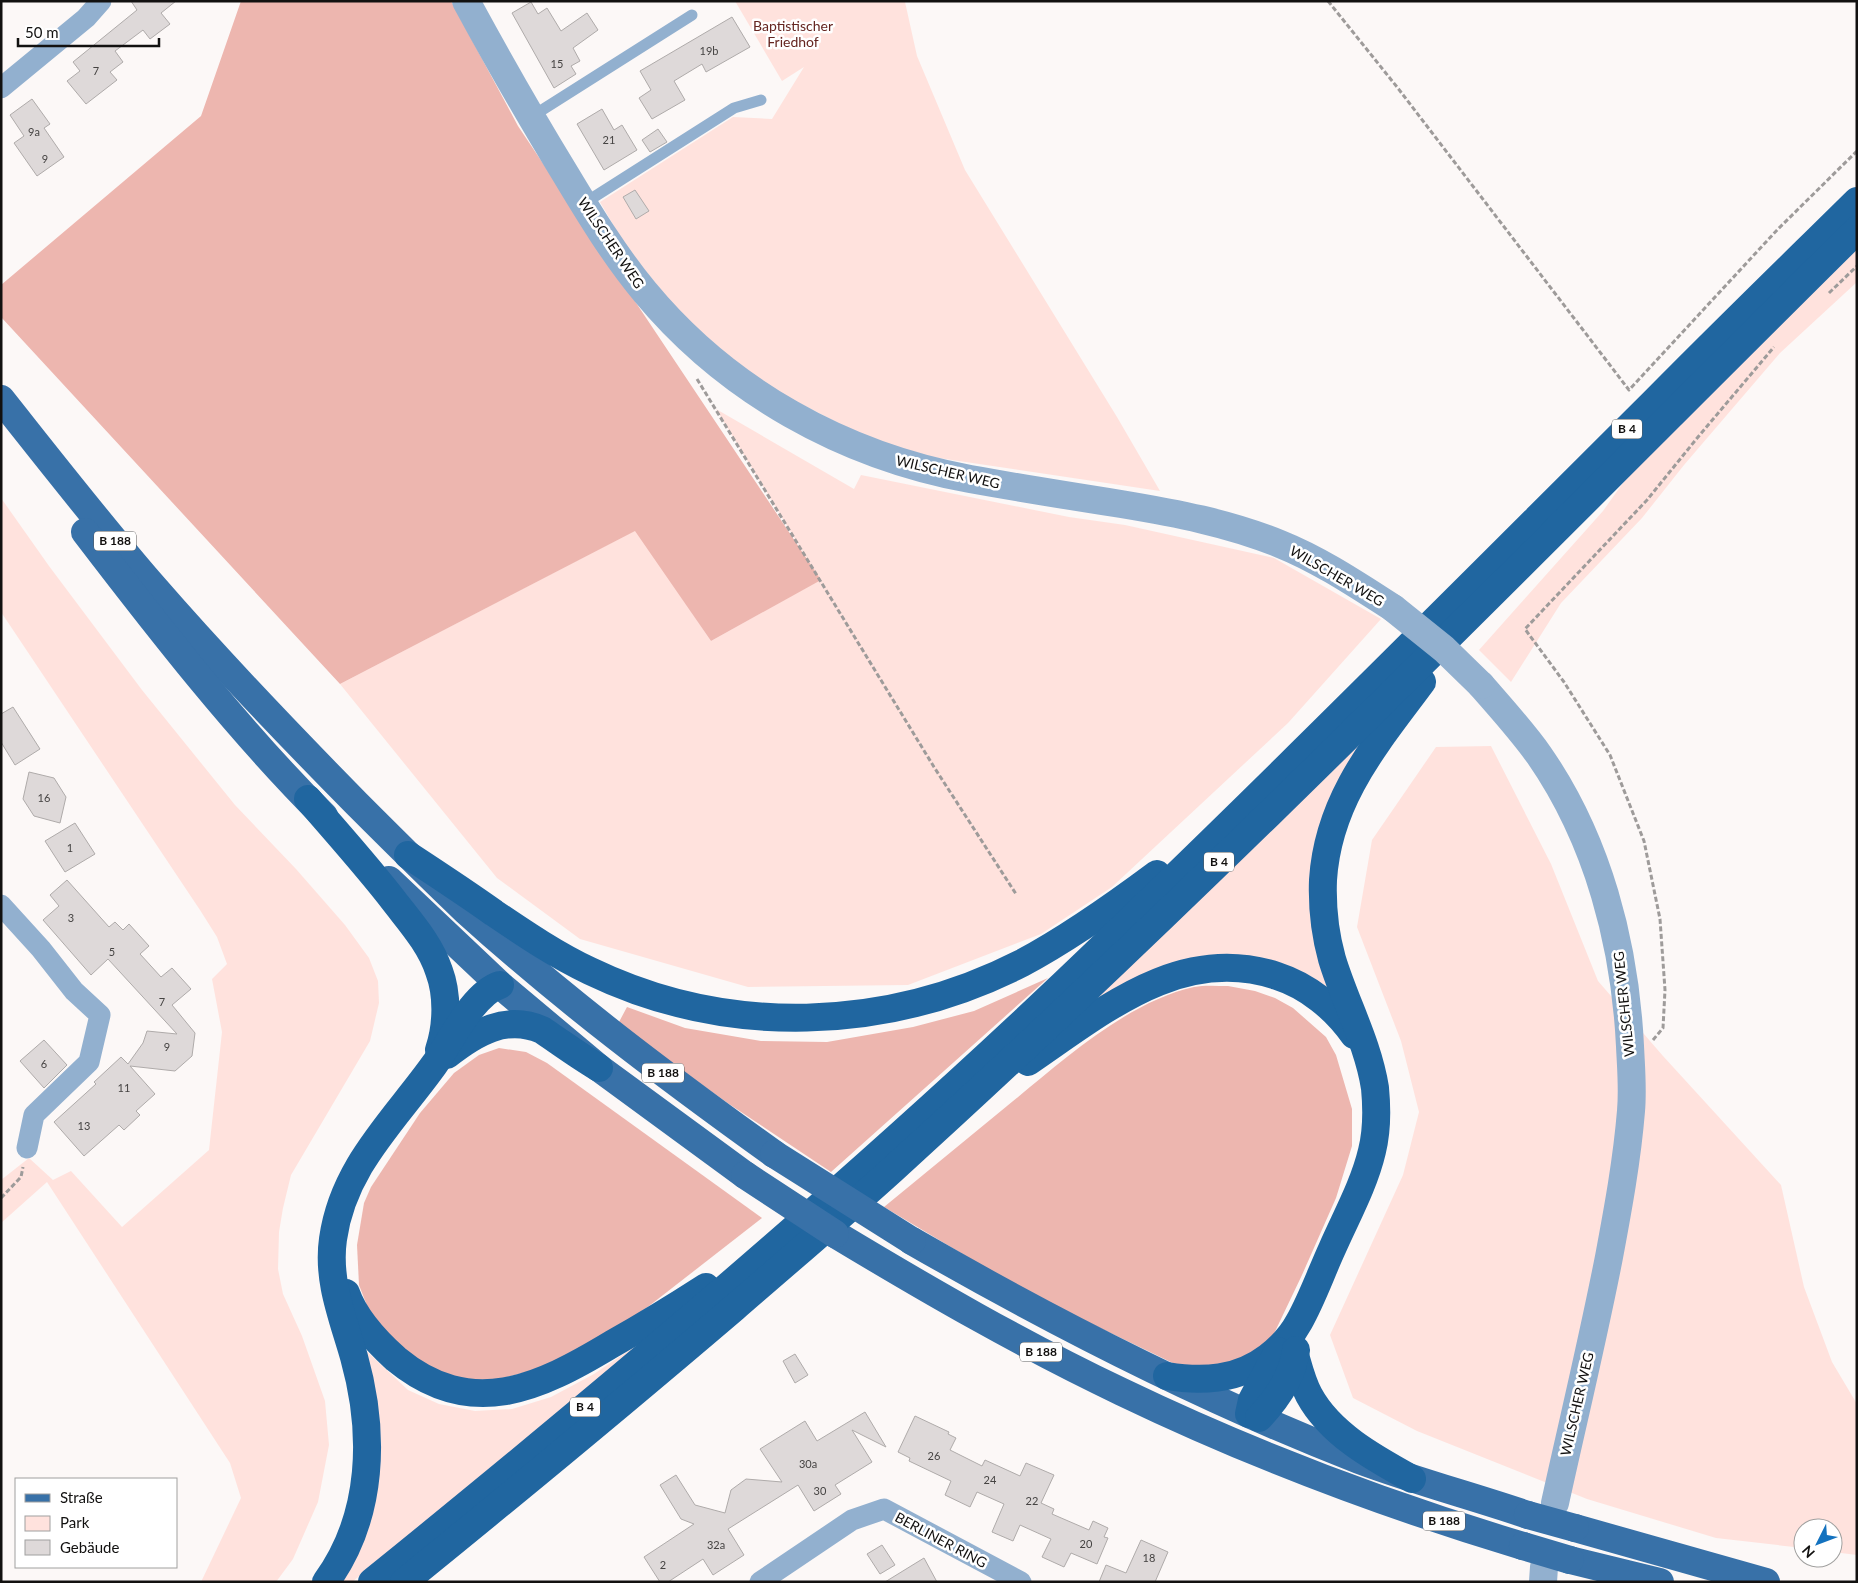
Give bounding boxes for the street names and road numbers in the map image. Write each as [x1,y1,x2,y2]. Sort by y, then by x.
street label: WILSCHER WEG [575,194,648,291]
road number: B 4 [1612,419,1642,438]
street label: WILSCHER WEG [895,451,1002,492]
road number: B 188 [94,532,136,550]
street label: WILSCHER WEG [1287,542,1387,609]
road number: B 4 [1204,852,1234,872]
street label: WILSCHER WEG [1610,950,1638,1058]
road number: B 188 [642,1064,684,1082]
road number: B 188 [1020,1342,1062,1361]
street label: WILSCHER WEG [1556,1350,1597,1457]
road number: B 4 [570,1398,600,1416]
street label: BERLINER RING [892,1508,990,1571]
road number: B 188 [1423,1512,1465,1530]

